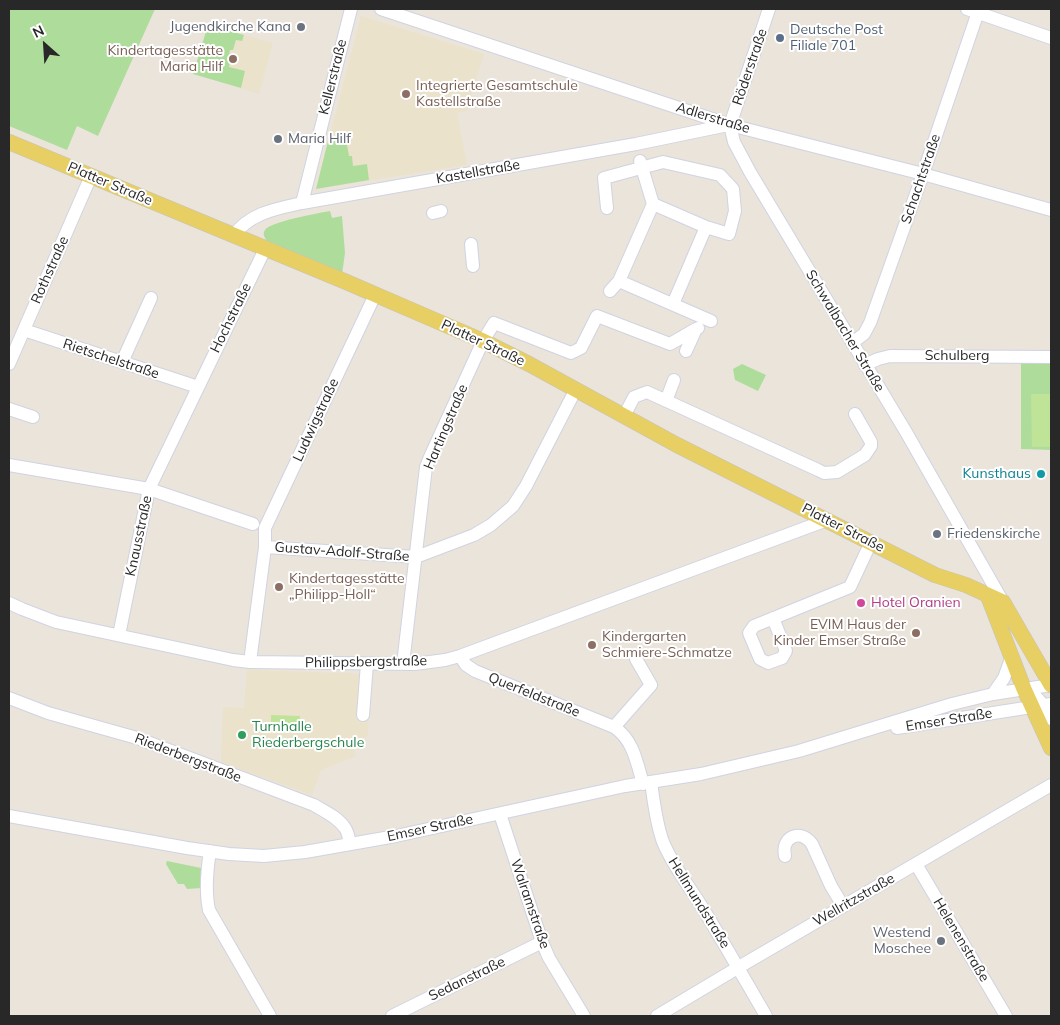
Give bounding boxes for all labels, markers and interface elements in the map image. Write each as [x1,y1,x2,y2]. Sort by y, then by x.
place label: Jugendkirche Kana [170,19,291,35]
north arrow [20,20,70,70]
text: N [30,21,47,42]
marker: Jugendkirche Kana [295,21,307,33]
place label: Deutsche Post Filiale 701 [790,22,883,54]
street label: Röderstraße [729,26,771,108]
marker: Deutsche Post Filiale 701 [774,32,786,44]
street label: Kellerstraße [315,37,351,117]
place label: Kindertagesstätte Maria Hilf [107,43,223,75]
marker: Kindertagesstätte Maria Hilf [227,53,239,65]
place label: Integrierte Gesamtschule Kastellstraße [416,78,578,110]
marker: Integrierte Gesamtschule Kastellstraße [400,88,412,100]
street label: Adlerstraße [674,99,752,137]
place label: Maria Hilf [288,131,351,147]
street label: Schachtstraße [898,132,944,226]
marker: Maria Hilf [272,133,284,145]
street label: Kastellstraße [435,156,521,188]
street label: Platter Straße [65,159,155,209]
street label: Rothstraße [28,234,72,306]
street label: Schwalbacher Straße [802,267,888,395]
street label: Hochstraße [207,280,255,356]
street label: Platter Straße [439,316,527,370]
street label: Rietschelstraße [61,336,161,382]
street label: Schulberg [925,348,989,364]
street label: Ludwigstraße [289,376,343,464]
street label: Hartingstraße [420,382,472,472]
place label: Kunsthaus [963,466,1031,482]
marker: Kunsthaus [1035,468,1047,480]
street label: Knausstraße [122,494,156,578]
street label: Platter Straße [799,500,887,556]
place label: Friedenskirche [947,526,1040,542]
marker: Friedenskirche [931,528,943,540]
street label: Gustav-Adolf-Straße [274,539,410,565]
place label: Kindertagesstätte „Philipp-Holl“ [289,571,405,604]
marker: Kindertagesstätte „Philipp-Holl“ [273,581,285,593]
place label: Hotel Oranien [871,595,961,611]
marker: Hotel Oranien [855,597,867,609]
place label: EVIM Haus der Kinder Emser Straße [774,617,906,650]
marker: EVIM Haus der Kinder Emser Straße [910,627,922,639]
place label: Kindergarten Schmiere-Schmatze [602,629,732,662]
marker: Kindergarten Schmiere-Schmatze [586,639,598,651]
street label: Philippsbergstraße [305,653,427,671]
street label: Querfeldstraße [486,669,582,721]
street label: Emser Straße [905,705,993,735]
place label: Turnhalle Riederbergschule [252,719,364,752]
marker: Turnhalle Riederbergschule [236,729,248,741]
street label: Riederbergstraße [132,730,244,786]
street label: Emser Straße [386,811,474,845]
street label: Hellmundstraße [664,855,734,951]
street label: Walramstraße [507,857,553,951]
street label: Wellritzstraße [810,870,898,930]
street label: Helenenstraße [929,895,993,985]
place label: Westend Moschee [873,925,931,958]
marker: Westend Moschee [935,935,947,947]
street label: Sedanstraße [426,953,508,1005]

